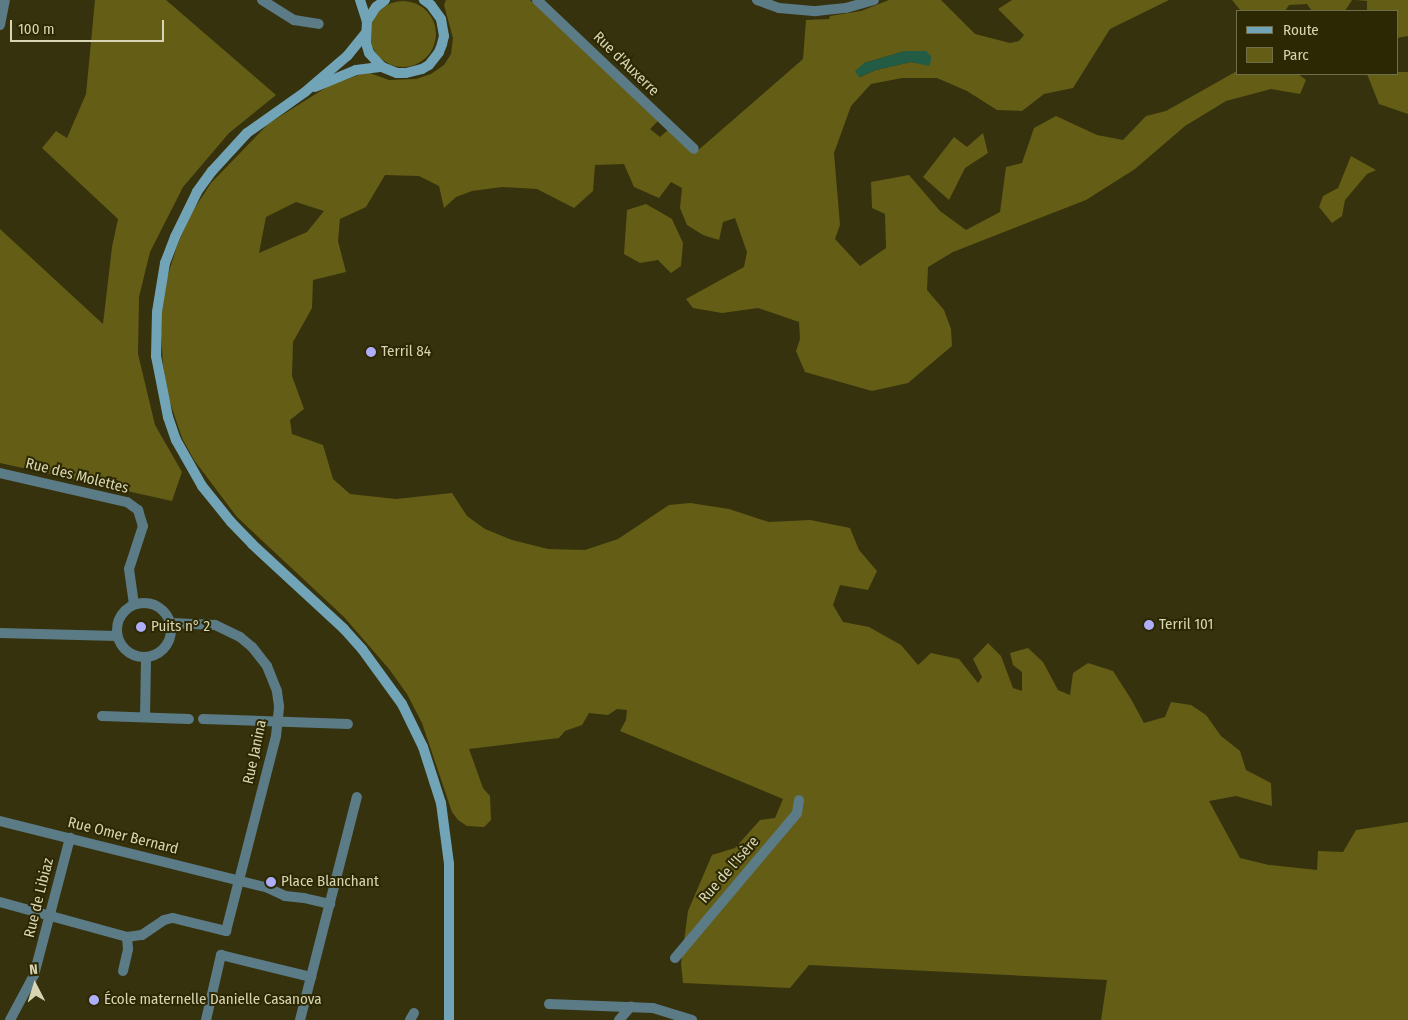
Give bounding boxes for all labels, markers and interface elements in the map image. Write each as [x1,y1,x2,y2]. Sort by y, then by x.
scale bar [12,10,166,42]
legend [1236,10,1398,75]
text: 100 m [18,20,55,38]
text: Route [1283,21,1319,39]
street label: Rue d'Auxerre [589,28,663,100]
text: Parc [1283,46,1309,64]
place label: Terril 84 [381,343,431,361]
marker: Terril 84 [365,346,377,358]
street label: Rue des Molettes [24,454,130,498]
place label: Terril 101 [1159,616,1213,634]
place label: Puits n° 2 [151,618,210,636]
marker: Terril 101 [1143,619,1155,631]
marker: Puits n° 2 [135,621,147,633]
street label: Rue Janina [239,718,271,786]
street label: Rue Omer Bernard [66,814,180,858]
street label: Rue de l'Isère [695,833,763,907]
street label: Rue de Libiaz [20,856,58,940]
place label: Place Blanchant [281,873,379,891]
marker: Place Blanchant [265,876,277,888]
north arrow [10,960,60,1010]
text: N [29,961,39,978]
place label: École maternelle Danielle Casanova [104,991,322,1009]
marker: École maternelle Danielle Casanova [88,994,100,1006]

